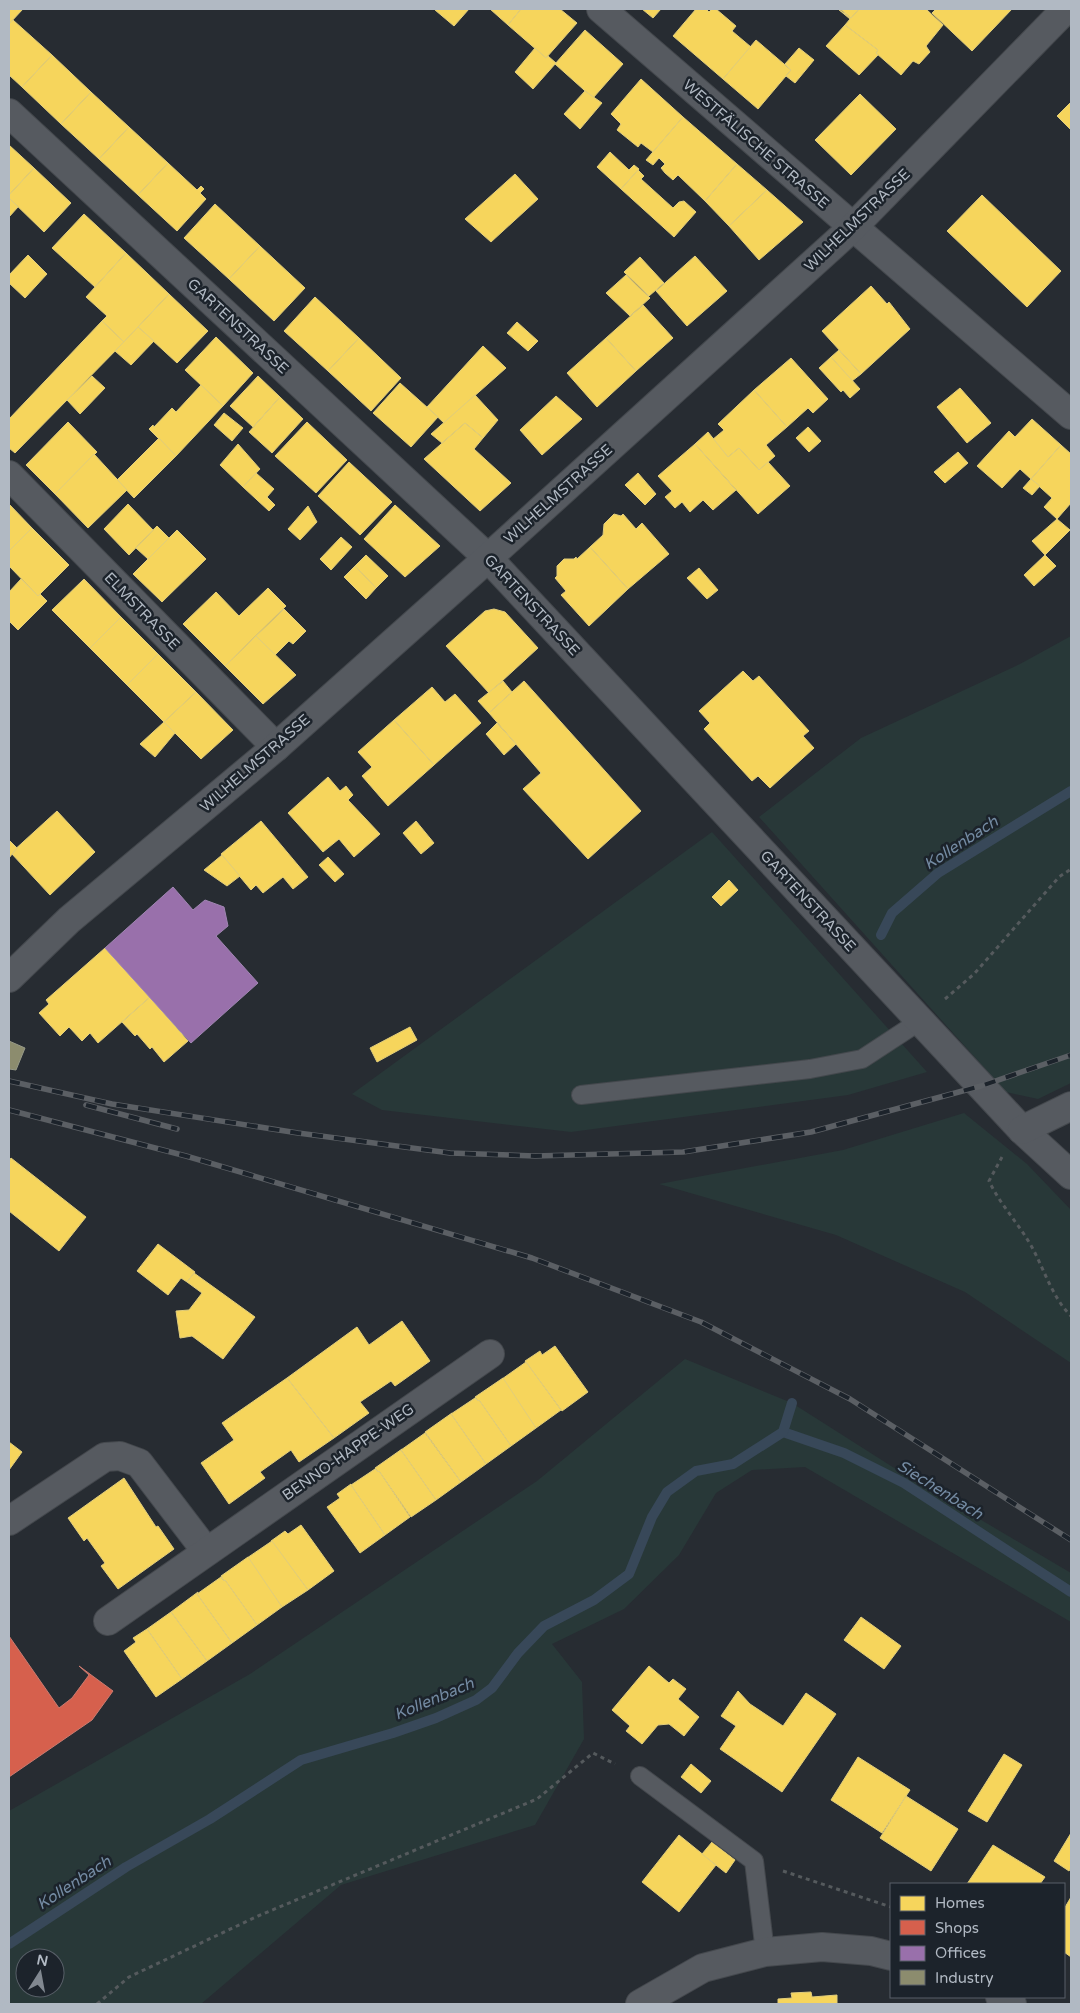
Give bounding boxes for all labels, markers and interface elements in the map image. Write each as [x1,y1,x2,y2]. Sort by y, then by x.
street label: WESTFÄLISCHE STRASSE [679,76,833,212]
street label: WILHELMSTRASSE [800,165,914,275]
street label: GARTENSTRASSE [184,275,292,377]
street label: WILHELMSTRASSE [500,441,616,547]
street label: GARTENSTRASSE [481,551,583,659]
street label: ELMSTRASSE [101,569,183,653]
street label: WILHELMSTRASSE [196,710,314,816]
water label: Kollenbach [920,811,1003,874]
street label: GARTENSTRASSE [757,847,859,955]
street label: BENNO-HAPPE-WEG [279,1400,417,1504]
water label: Siechenbach [893,1456,988,1525]
water label: Kollenbach [391,1673,478,1725]
water label: Kollenbach [33,1851,116,1914]
legend [890,1883,1065,1998]
text: Homes [935,1894,985,1912]
text: Shops [935,1919,979,1937]
text: Offices [935,1944,986,1962]
north arrow [15,1948,65,1998]
text: N [35,1951,50,1970]
text: Industry [935,1969,994,1987]

